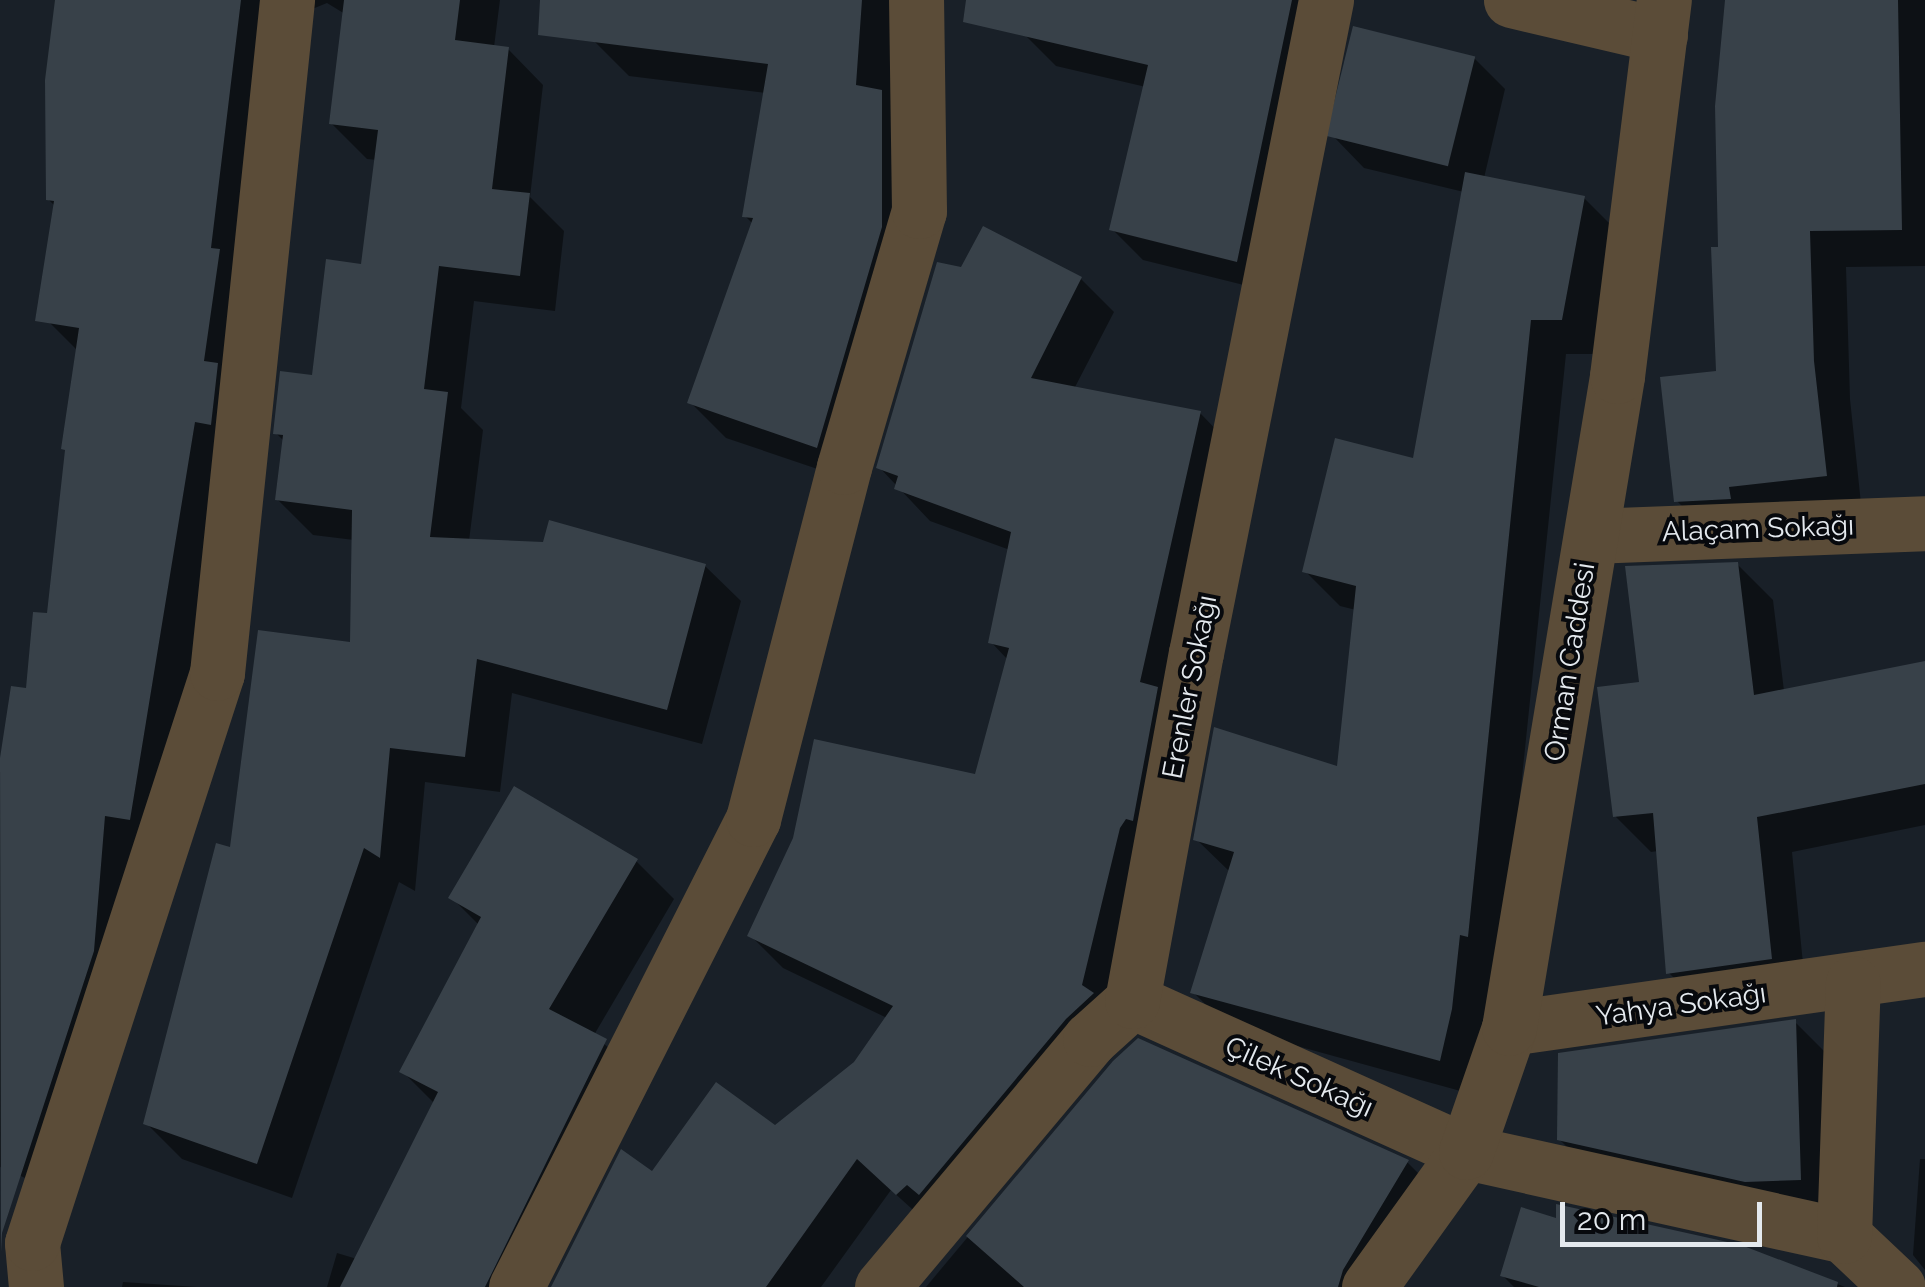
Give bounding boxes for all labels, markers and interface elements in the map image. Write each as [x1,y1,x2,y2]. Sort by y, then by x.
street label: Alaçam Sokağı [1661,509,1855,549]
street label: Orman Caddesi [1538,560,1602,764]
street label: Erenler Sokağı [1156,592,1224,782]
street label: Yahya Sokağı [1594,976,1768,1034]
street label: Çilek Sokağı [1220,1029,1378,1125]
scale bar [1565,1182,1768,1244]
text: 20 m [1577,1202,1646,1237]

